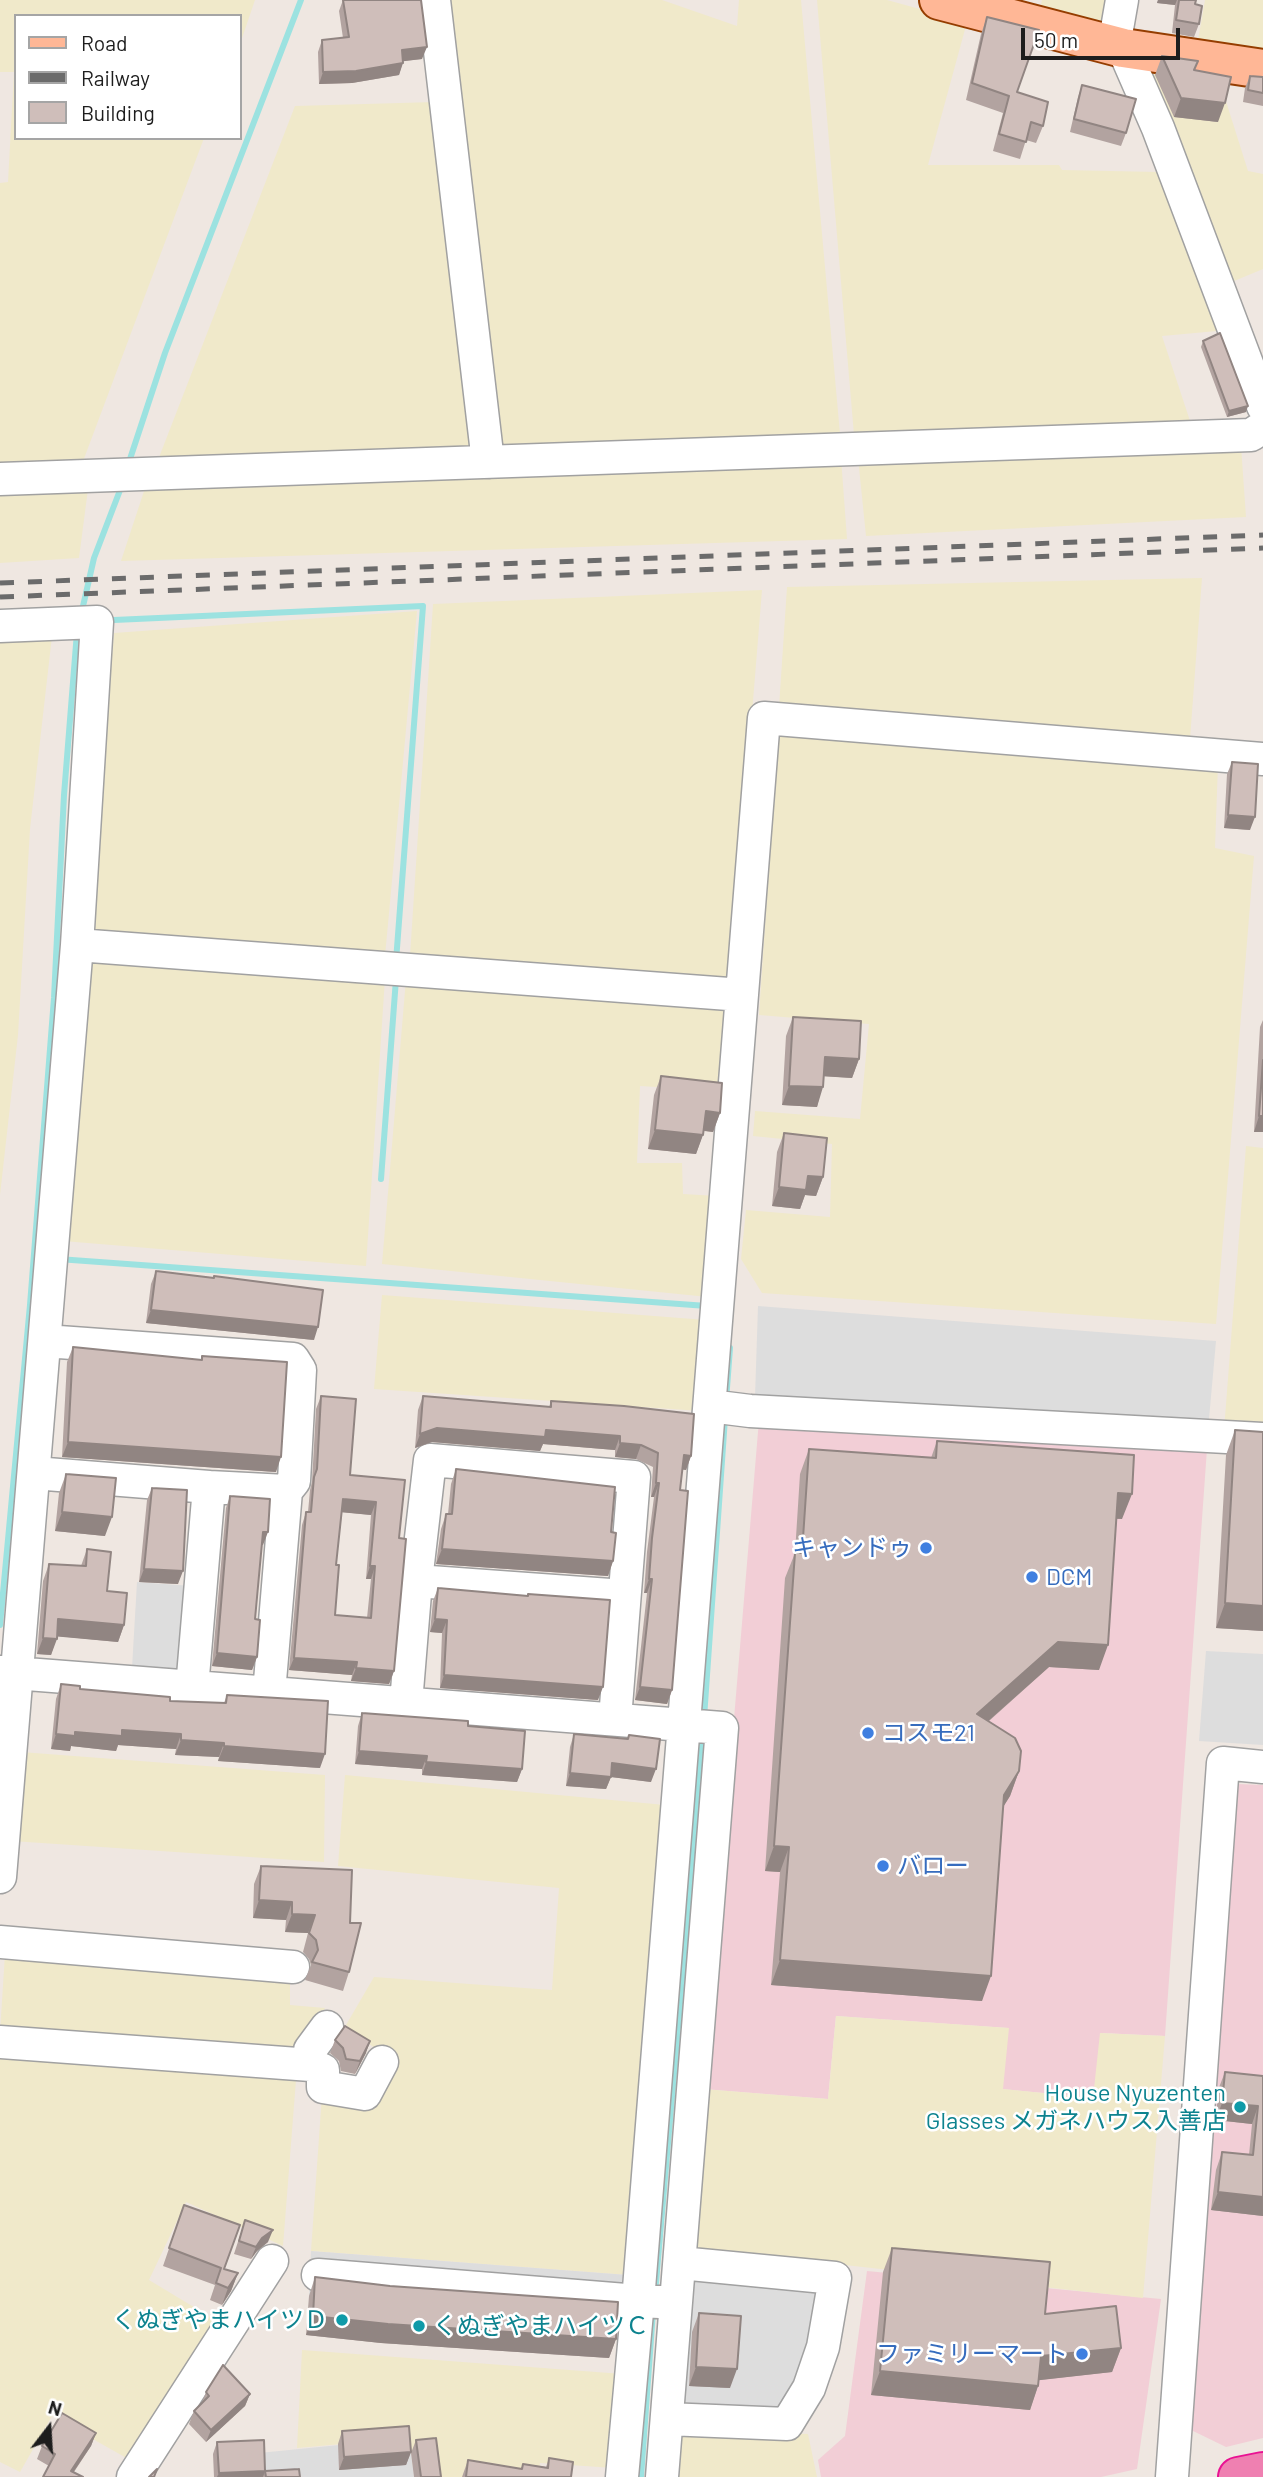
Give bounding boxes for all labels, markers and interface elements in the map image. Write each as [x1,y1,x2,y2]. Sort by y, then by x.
legend [14,14,242,140]
scale bar [1025,14,1184,58]
text: 50 m [1034,27,1078,52]
text: Road [81,30,127,55]
text: Railway [81,65,150,90]
text: Building [81,100,155,125]
place label: キャンドゥ [792,1534,912,1562]
marker: キャンドゥ [918,1540,934,1556]
place label: DCM [1046,1563,1093,1591]
marker: DCM [1024,1569,1040,1585]
place label: コスモ21 [882,1719,975,1747]
marker: コスモ21 [860,1725,876,1741]
place label: バロー [897,1852,969,1880]
marker: バロー [875,1858,891,1874]
place label: House Nyuzenten Glasses メガネハウス入善店 [926,2079,1226,2135]
marker: House Nyuzenten Glasses メガネハウス入善店 [1232,2099,1248,2115]
place label: くぬぎやまハイツＤ [112,2306,328,2334]
marker: くぬぎやまハイツＤ [334,2312,350,2328]
place label: くぬぎやまハイツＣ [433,2312,649,2340]
marker: くぬぎやまハイツＣ [411,2318,427,2334]
place label: ファミリーマート [876,2340,1068,2368]
marker: ファミリーマート [1074,2346,1090,2362]
north arrow [14,2393,84,2463]
text: N [46,2395,65,2420]

